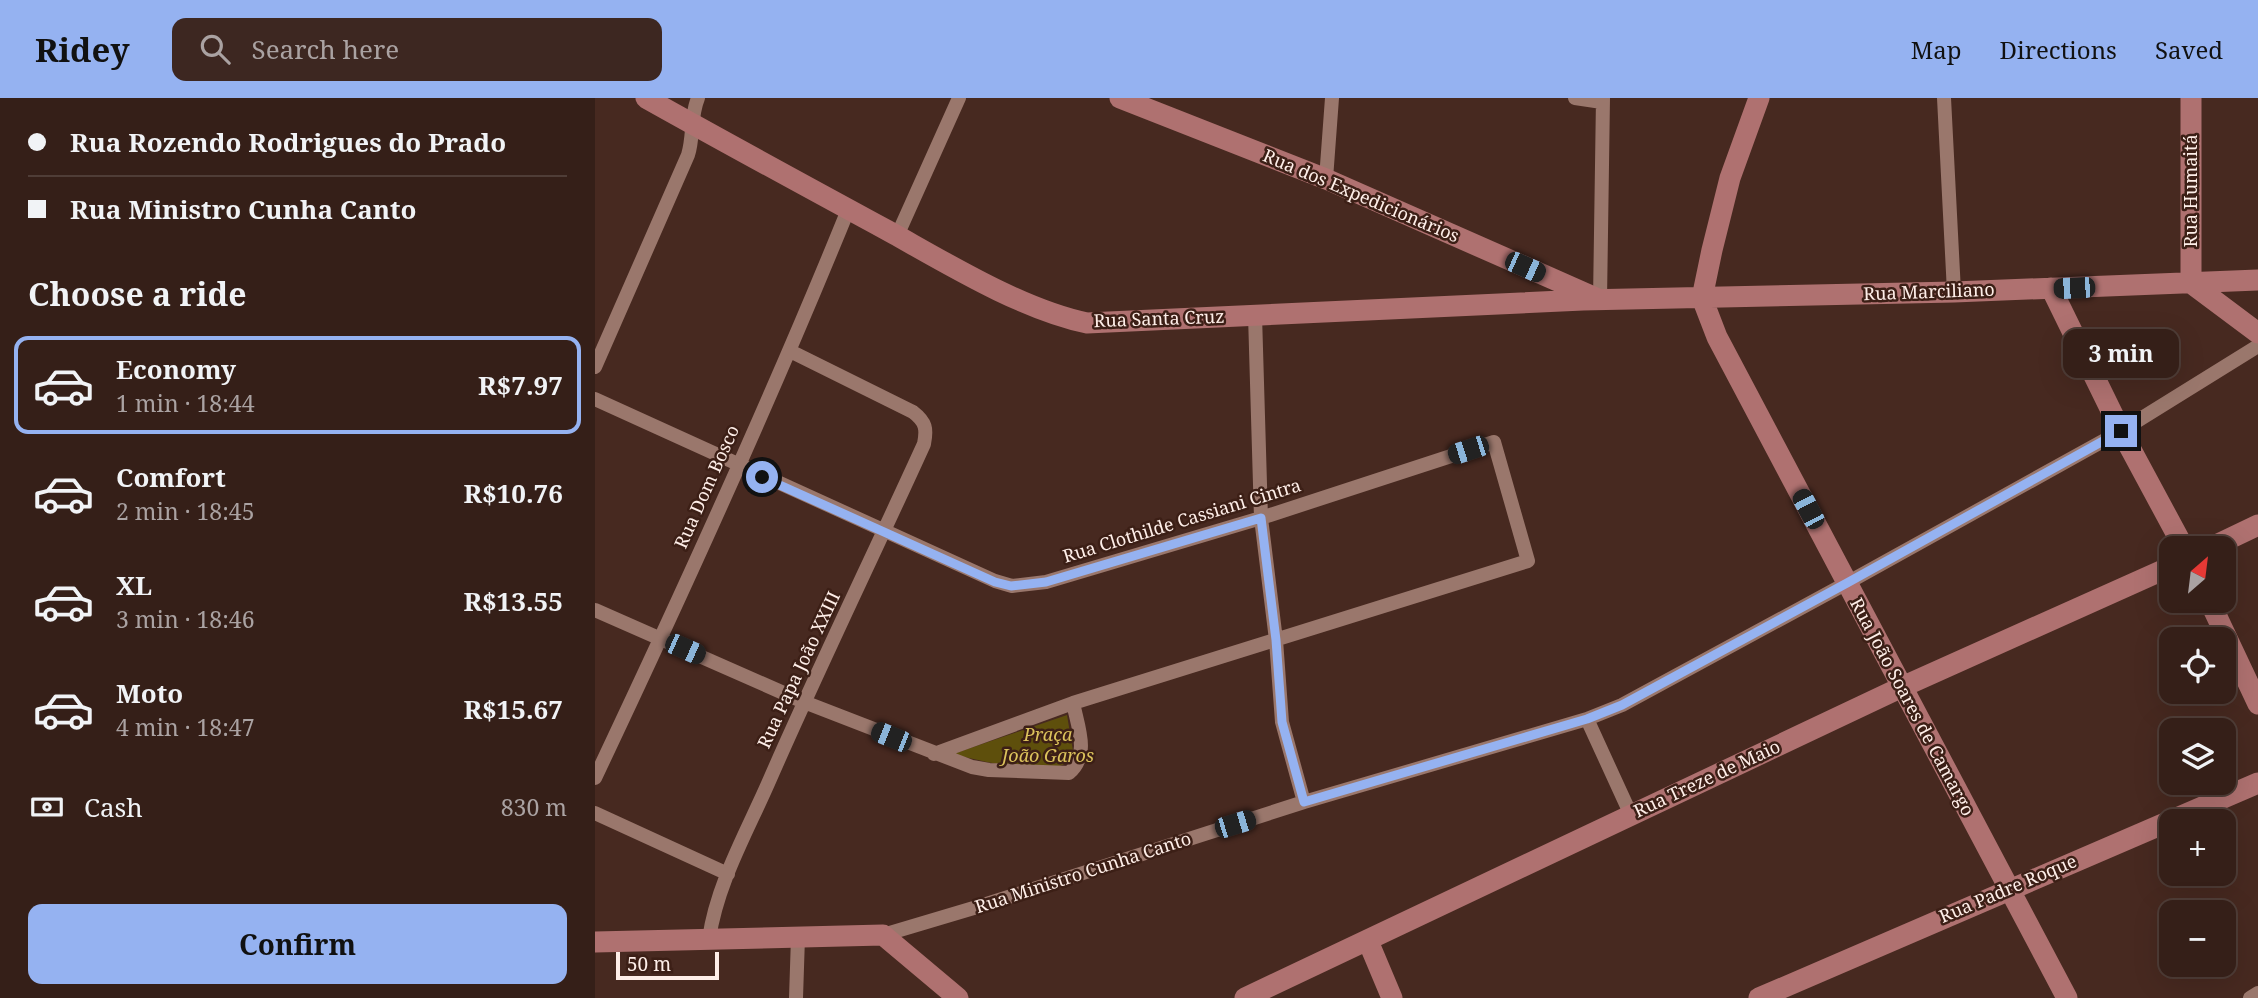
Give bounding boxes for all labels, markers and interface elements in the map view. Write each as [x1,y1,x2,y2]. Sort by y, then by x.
search box [172,18,662,81]
text: Ridey [35,27,130,72]
icon: search [196,30,234,68]
text: Search here [252,31,399,67]
text: Map [1911,33,1962,66]
text: Directions [2000,33,2117,66]
text: Saved [2155,33,2223,66]
text: Rua Rozendo Rodrigues do Prado [70,124,506,160]
street label: Rua Humaitá [2178,134,2202,248]
street label: Rua dos Expedicionários [1260,143,1463,247]
text: Rua Ministro Cunha Canto [70,191,417,227]
car [1502,249,1549,285]
text: Choose a ride [28,272,247,315]
street label: Rua Marciliano [1863,277,1995,305]
car [2053,277,2096,299]
street label: Rua Santa Cruz [1093,304,1225,332]
callout: 3 min [2063,330,2179,378]
text: 3 min [2088,337,2154,369]
text: Economy [116,351,236,387]
icon: car [32,354,95,417]
text: R$7.97 [478,367,563,403]
text: 1 min · 18:44 [116,387,254,419]
route end [2105,415,2137,447]
street label: Rua Dom Bosco [668,421,744,552]
car [1445,434,1492,466]
text: Comfort [116,459,226,495]
route start [746,461,778,493]
icon: car [32,462,95,525]
street label: Rua Clothilde Cassiani Cintra [1060,472,1304,568]
text: R$10.76 [463,475,563,511]
car [1789,486,1828,532]
text: 2 min · 18:45 [116,495,254,527]
north arrow [2159,536,2237,612]
map controls [2159,536,2236,977]
text: XL [116,567,152,603]
icon: car [32,570,95,633]
text: R$13.55 [463,583,563,619]
street label: Rua Papa João XXIII [751,587,845,752]
street label: Rua João Soares de Camargo [1845,593,1981,820]
text: 3 min · 18:46 [116,603,254,635]
button: locate [2159,627,2236,704]
car [662,631,709,667]
text: Moto [116,675,183,711]
icon: car [32,678,95,741]
text: R$15.67 [463,691,563,727]
text: 4 min · 18:47 [116,711,254,743]
button: layers [2159,718,2236,795]
car [868,719,915,755]
park label: Praça João Garos [999,722,1094,767]
street label: Rua Treze de Maio [1629,734,1784,823]
icon: cash [28,788,66,826]
text: Cash [84,789,143,825]
text: 830 m [501,791,567,823]
car [1212,808,1259,840]
button: + [2159,809,2236,886]
street label: Rua Ministro Cunha Canto [972,826,1194,918]
street label: Rua Padre Roque [1935,848,2080,928]
button: − [2159,900,2236,977]
button: Confirm [28,904,567,984]
scale bar [616,949,719,981]
text: 50 m [627,951,671,977]

